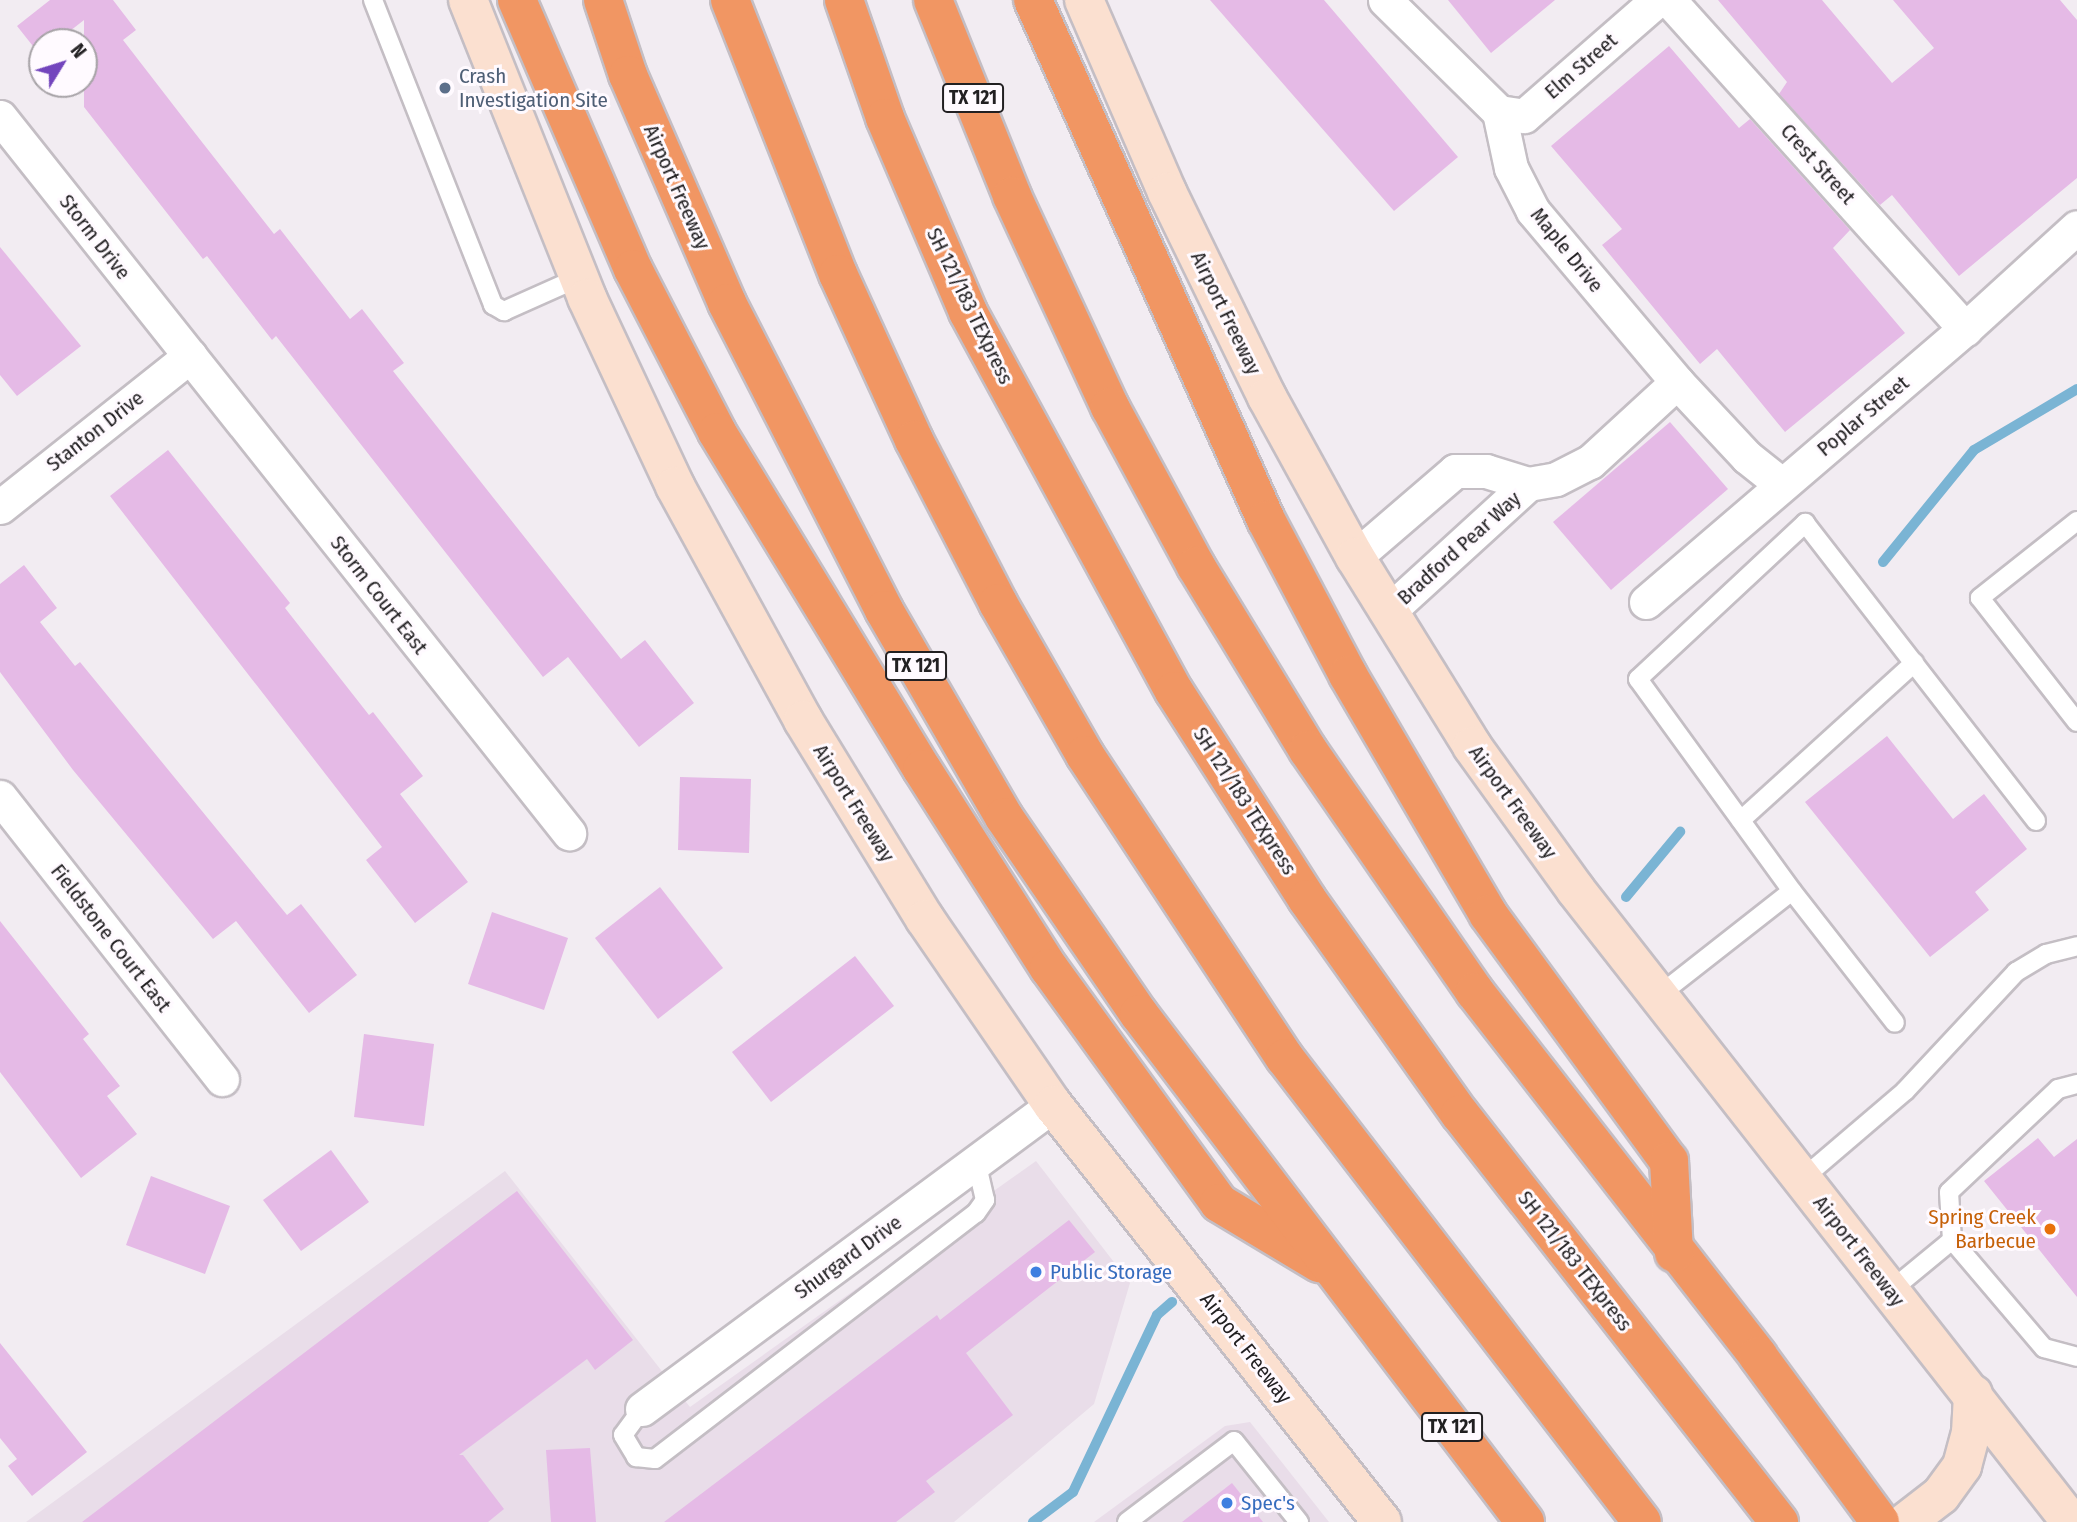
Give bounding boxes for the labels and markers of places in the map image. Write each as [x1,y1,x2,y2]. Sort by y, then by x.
place label: Crash Investigation Site [459,63,608,113]
marker: Crash Investigation Site [437,80,453,96]
place label: Spring Creek Barbecue [1928,1204,2036,1254]
marker: Spring Creek Barbecue [2042,1221,2058,1237]
place label: Public Storage [1050,1259,1172,1285]
marker: Public Storage [1028,1264,1044,1280]
place label: Spec's [1241,1490,1295,1516]
marker: Spec's [1219,1495,1235,1511]

